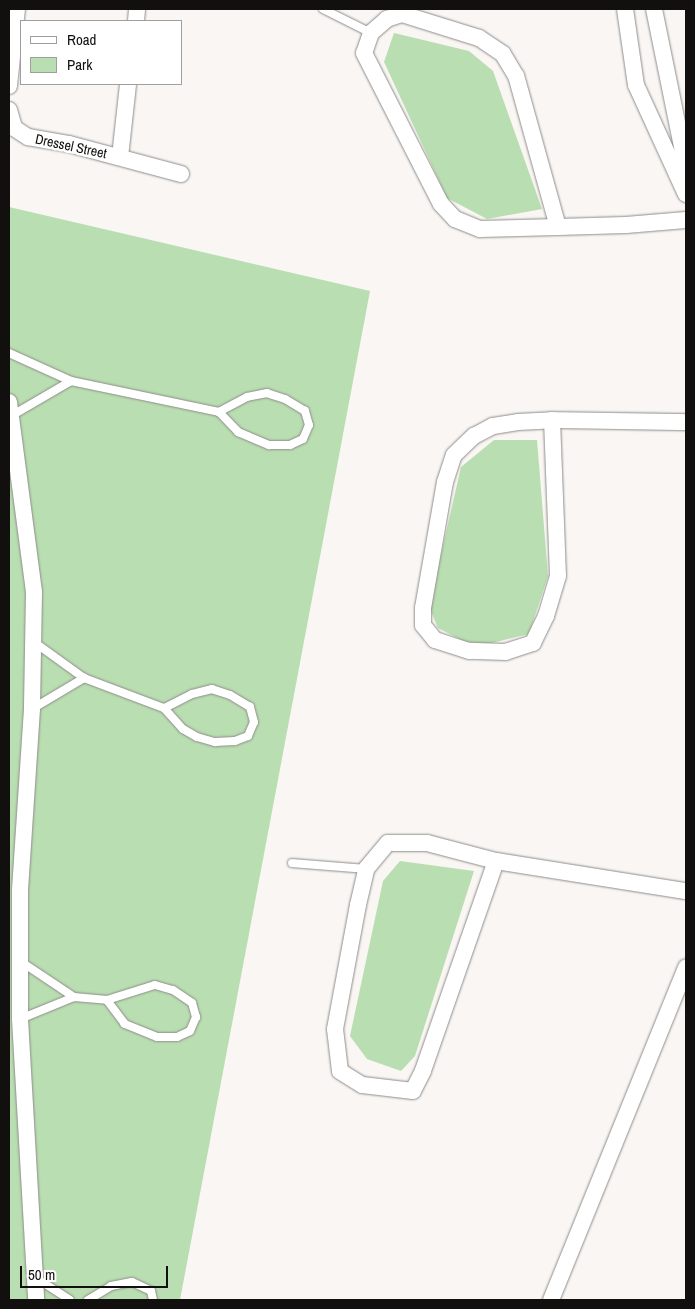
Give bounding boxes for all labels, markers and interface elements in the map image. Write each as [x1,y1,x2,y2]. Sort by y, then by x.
legend [20,20,182,85]
text: Road [67,29,96,50]
text: Park [67,54,92,75]
street label: Dressel Street [34,130,108,162]
scale bar [22,1256,170,1288]
text: 50 m [28,1264,55,1285]

